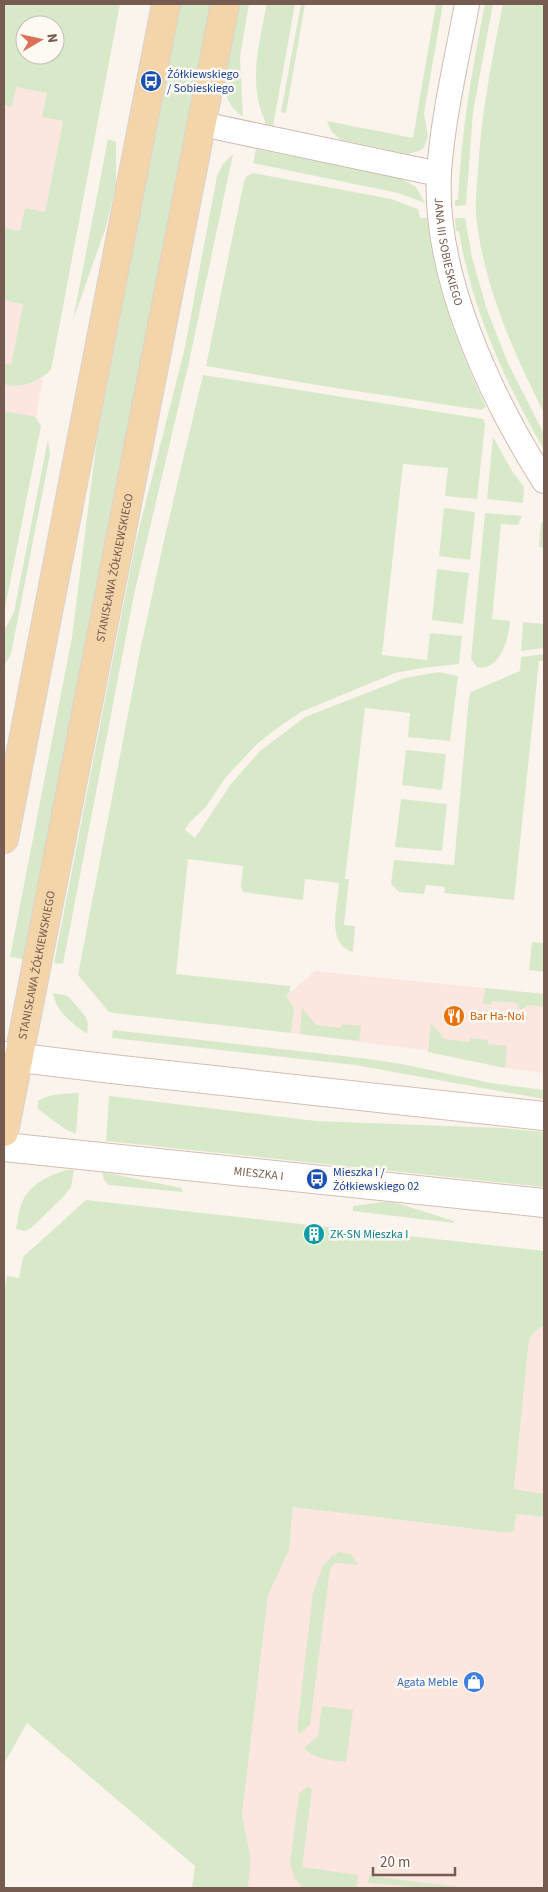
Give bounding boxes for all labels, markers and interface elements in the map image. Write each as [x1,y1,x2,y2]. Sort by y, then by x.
north arrow [15,15,65,65]
text: N [41,32,62,44]
place label: Żółkiewskiego / Sobieskiego [167,66,239,97]
bus stop icon: Żółkiewskiego / Sobieskiego [139,69,163,93]
street label: JANA III SOBIESKIEGO [430,197,467,308]
street label: STANISŁAWA ŻÓŁKIEWSKIEGO [92,492,137,644]
street label: STANISŁAWA ŻÓŁKIEWSKIEGO [14,889,60,1041]
restaurant icon: Bar Ha-Noi [442,1004,466,1028]
place label: Bar Ha-Noi [470,1008,525,1025]
street label: MIESZKA I [233,1162,284,1184]
place label: Mieszka I / Żółkiewskiego 02 [333,1164,419,1195]
bus stop icon: Mieszka I / Żółkiewskiego 02 [305,1167,329,1191]
building icon: ZK-SN Mieszka I [302,1222,326,1246]
place label: ZK-SN Mieszka I [330,1226,408,1243]
shop icon: Agata Meble [462,1670,486,1694]
place label: Agata Meble [397,1674,458,1691]
scale bar [373,1844,456,1876]
text: 20 m [380,1852,410,1873]

